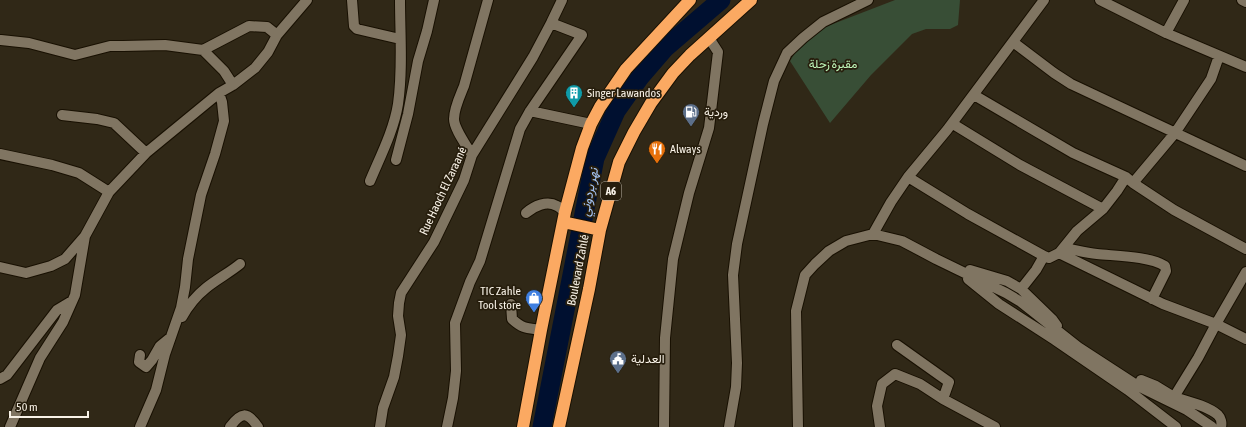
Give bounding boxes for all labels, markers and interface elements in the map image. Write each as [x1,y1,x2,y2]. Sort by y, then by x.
park label: مقبرة زحلة [809,57,857,72]
building icon: Singer Lawandos [564,83,584,108]
place label: Singer Lawandos [587,86,660,100]
fuel station icon: وردية [681,102,701,127]
place label: وردية [704,105,728,120]
restaurant icon: Always [647,139,667,164]
place label: Always [670,142,701,156]
street label: Rue Haoch El Zaraané [416,145,470,237]
water label: نهر بردوني [577,165,604,218]
road number: A6 [601,182,621,200]
street label: Boulevard Zahlé [564,233,592,307]
place label: TIC Zahle Tool store [478,284,521,312]
shop icon: TIC Zahle Tool store [524,288,544,313]
public building icon: العدلية [608,349,628,374]
place label: العدلية [631,352,665,366]
scale bar [10,393,88,419]
text: 50 m [16,400,38,414]

